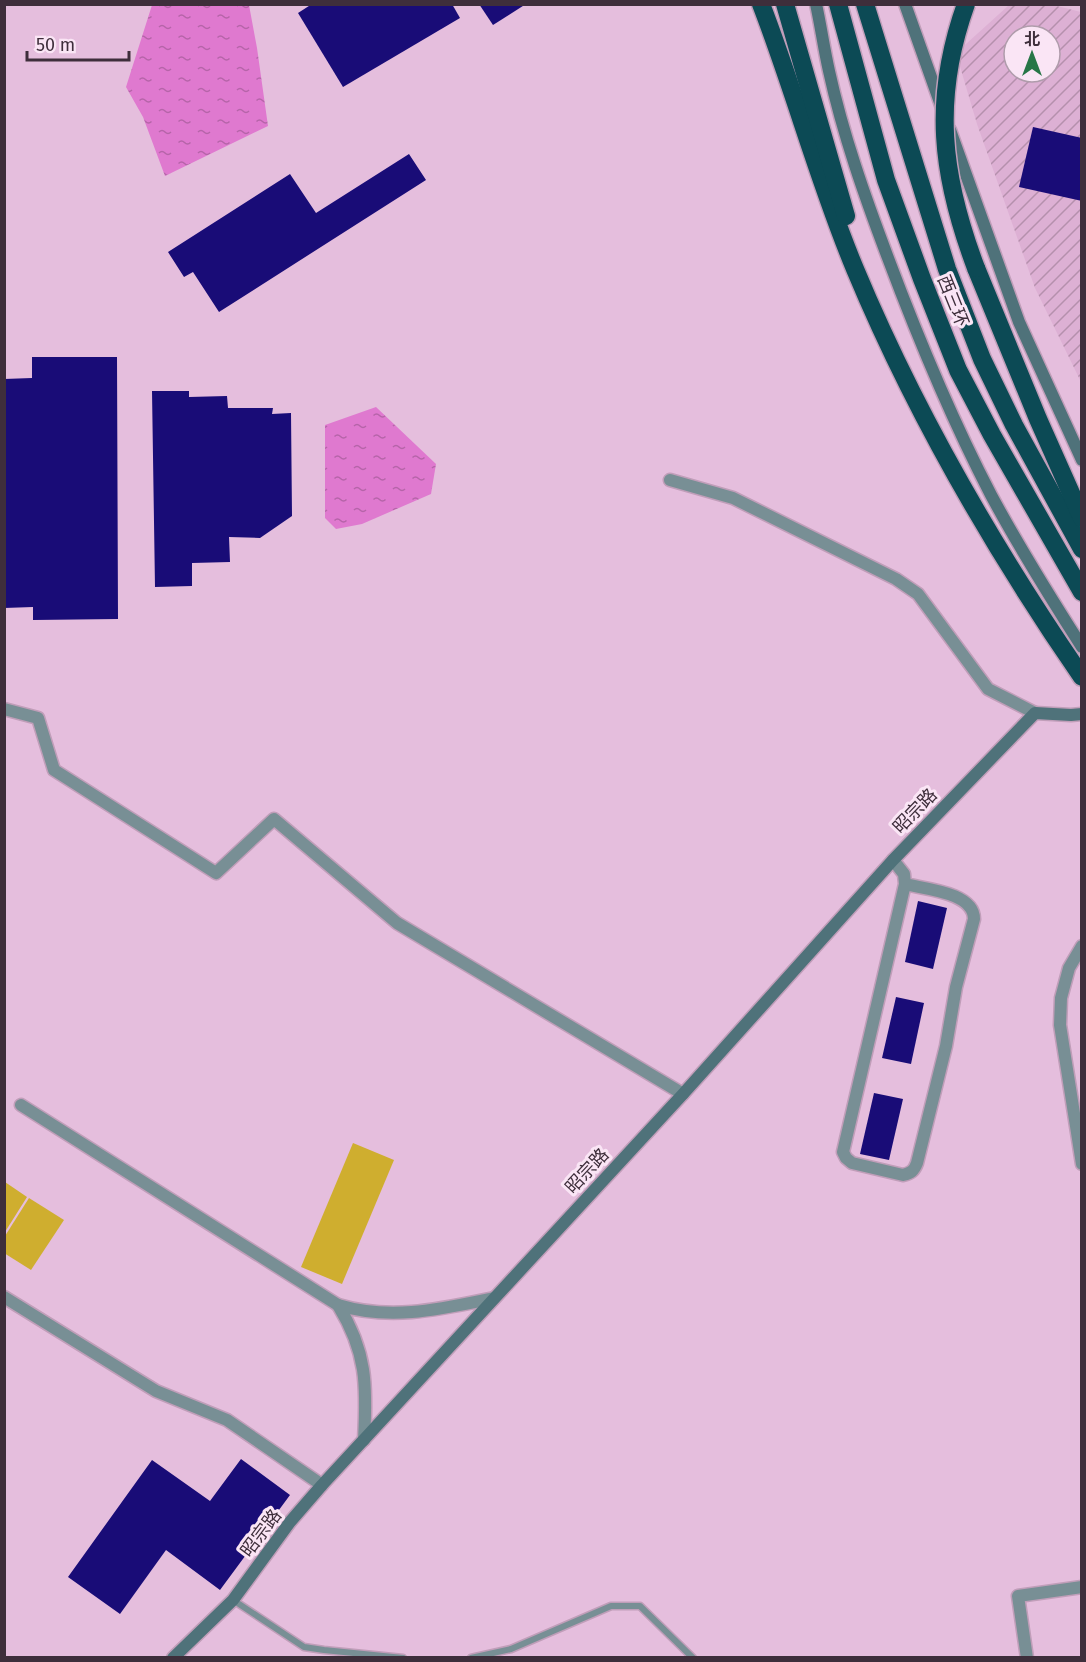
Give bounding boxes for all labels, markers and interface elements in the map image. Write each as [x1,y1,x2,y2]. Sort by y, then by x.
scale bar [27,24,129,62]
north arrow [1002,24,1062,84]
text: 北 [1024,30,1040,49]
text: 50 m [36,34,75,56]
street label: 西三环 [933,272,973,330]
street label: 昭宗路 [888,784,942,838]
street label: 昭宗路 [561,1144,613,1198]
street label: 昭宗路 [236,1505,286,1561]

